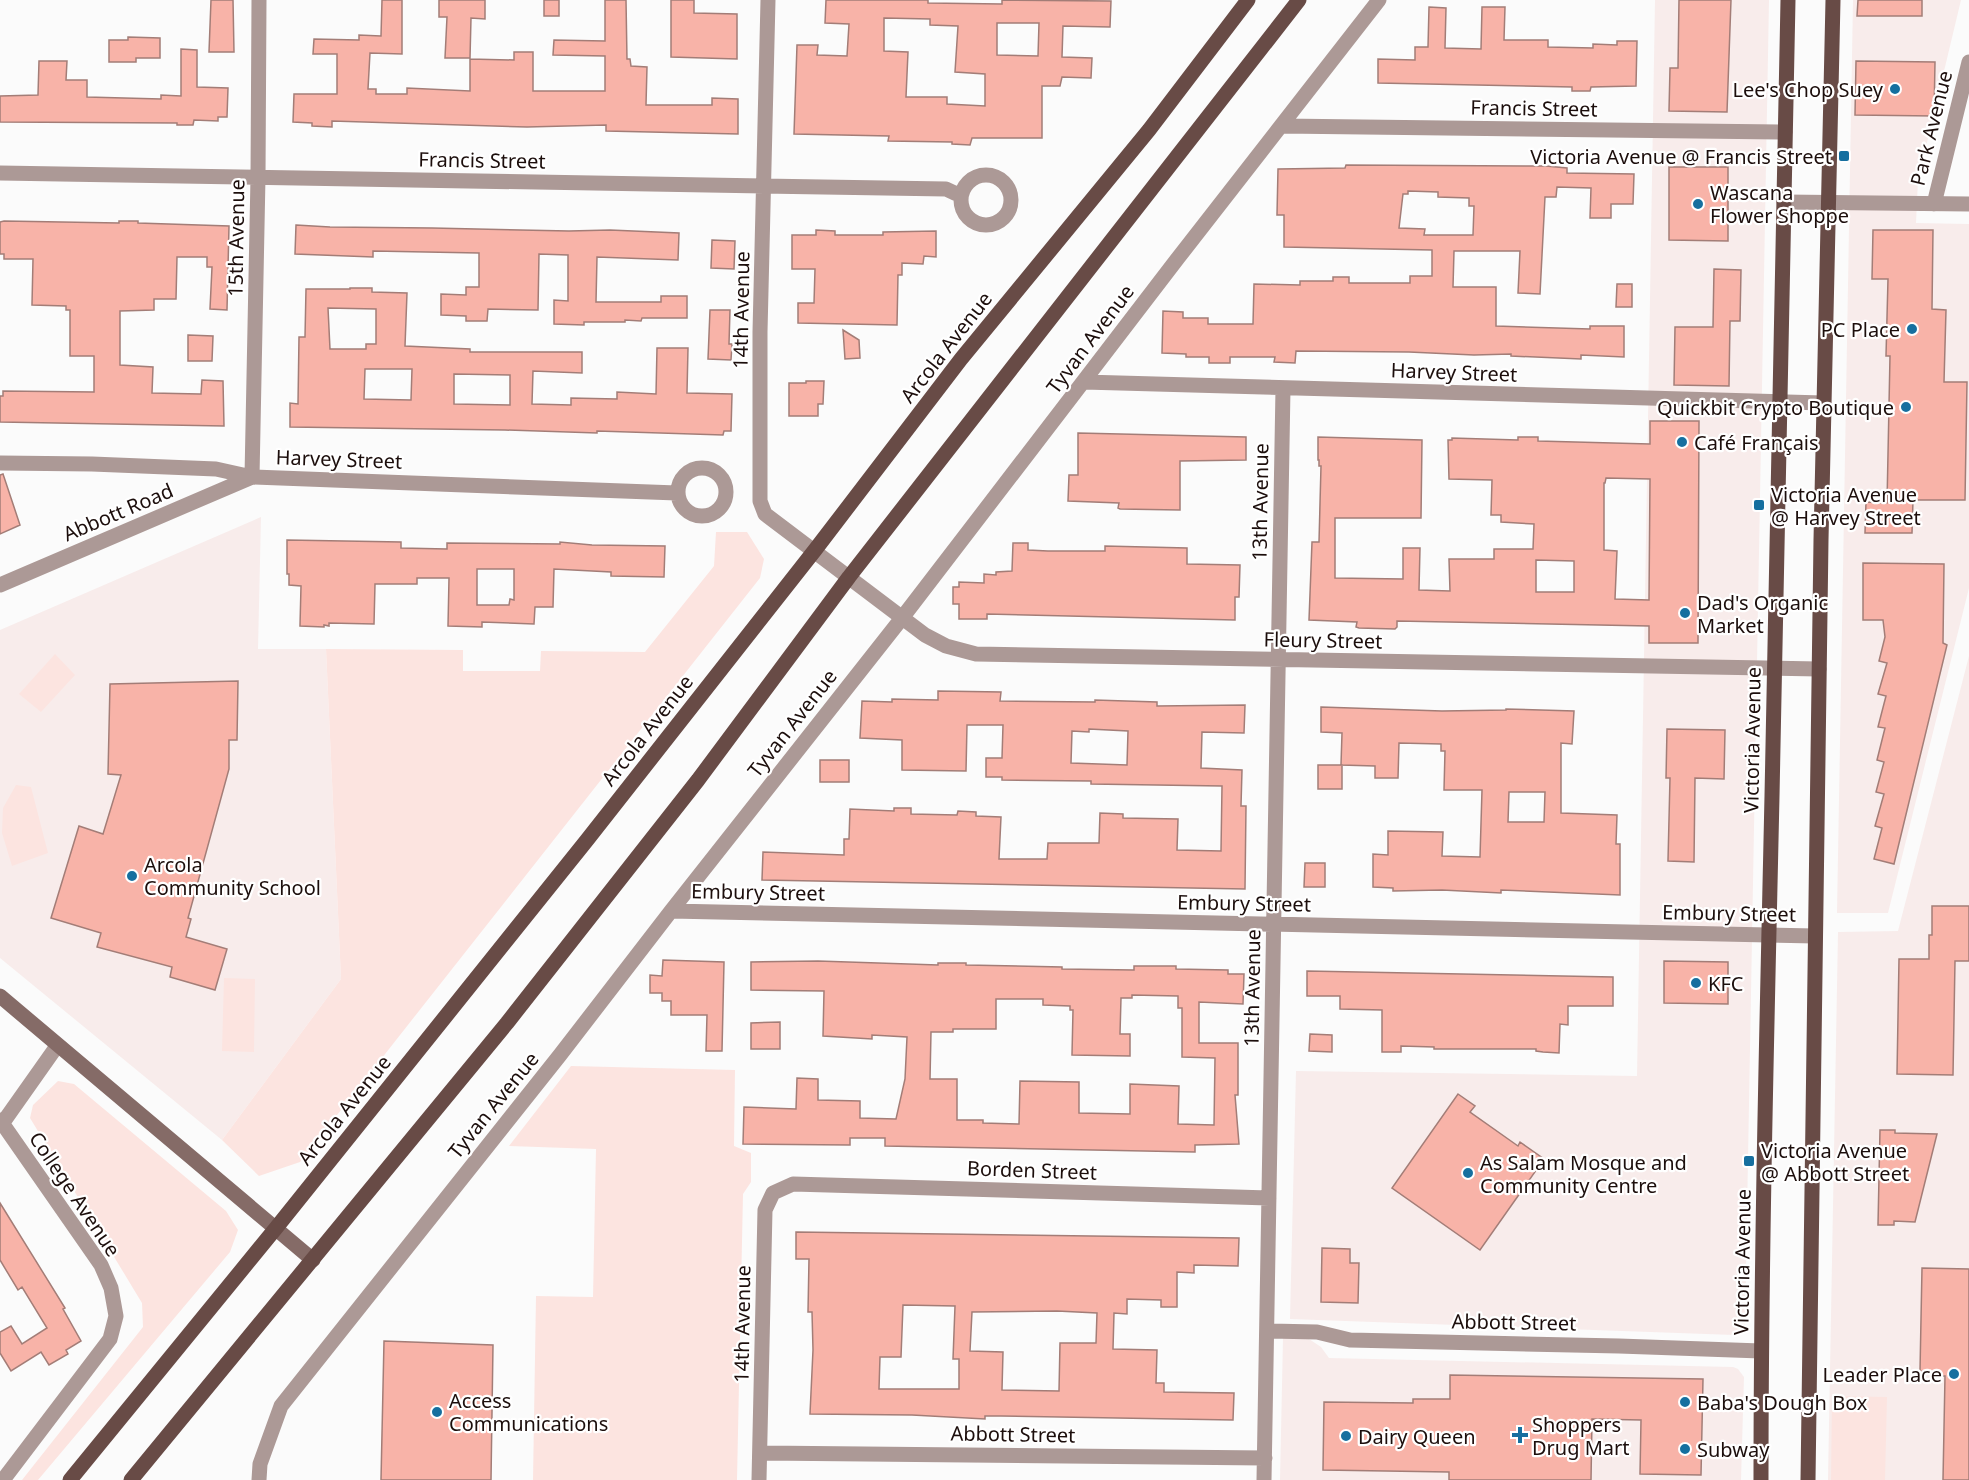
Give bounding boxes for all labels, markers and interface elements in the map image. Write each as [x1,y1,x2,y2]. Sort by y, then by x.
street label: Park Avenue [1904,68,1958,188]
place label: Lee's Chop Suey [1732,76,1884,103]
marker: Lee's Chop Suey [1888,82,1902,96]
street label: Francis Street [1470,93,1598,123]
place label: Victoria Avenue @ Francis Street [1530,143,1832,170]
street label: Francis Street [418,145,546,175]
marker: Victoria Avenue @ Francis Street [1837,149,1851,163]
street label: 15th Avenue [221,179,251,297]
place label: Wascana Flower Shoppe [1710,179,1849,229]
marker: Wascana Flower Shoppe [1691,197,1705,211]
street label: 14th Avenue [726,251,756,369]
street label: Tyvan Avenue [1040,279,1140,399]
street label: Arcola Avenue [894,286,998,408]
place label: PC Place [1821,316,1900,343]
marker: PC Place [1905,322,1919,336]
street label: Harvey Street [1390,356,1518,388]
place label: Quickbit Crypto Boutique [1657,394,1894,421]
marker: Quickbit Crypto Boutique [1899,400,1913,414]
place label: Café Français [1694,429,1819,456]
marker: Café Français [1675,435,1689,449]
street label: Harvey Street [275,443,403,475]
street label: 13th Avenue [1245,443,1275,561]
street label: Abbott Road [59,477,177,547]
place label: Victoria Avenue @ Harvey Street [1771,481,1921,531]
marker: Victoria Avenue @ Harvey Street [1752,498,1766,512]
place label: Dad's Organic Market [1697,589,1828,639]
marker: Dad's Organic Market [1678,606,1692,620]
street label: Fleury Street [1263,625,1383,655]
street label: Tyvan Avenue [741,663,843,783]
street label: Victoria Avenue [1737,667,1767,813]
street label: Arcola Avenue [595,669,699,791]
place label: Arcola Community School [144,851,321,901]
marker: Arcola Community School [125,869,139,883]
street label: Embury Street [691,877,825,907]
street label: Embury Street [1177,888,1311,918]
street label: Embury Street [1662,898,1796,928]
street label: 13th Avenue [1237,929,1267,1047]
place label: KFC [1708,970,1744,997]
marker: KFC [1689,976,1703,990]
street label: Tyvan Avenue [442,1046,544,1164]
street label: Arcola Avenue [291,1049,397,1171]
street label: College Avenue [23,1126,127,1262]
place label: Victoria Avenue @ Abbott Street [1761,1137,1909,1187]
place label: As Salam Mosque and Community Centre [1480,1149,1687,1199]
street label: Borden Street [967,1154,1097,1186]
marker: Victoria Avenue @ Abbott Street [1742,1154,1756,1168]
marker: As Salam Mosque and Community Centre [1461,1166,1475,1180]
street label: Victoria Avenue [1727,1189,1757,1335]
street label: 14th Avenue [727,1265,757,1383]
street label: Abbott Street [1451,1307,1577,1337]
place label: Leader Place [1823,1361,1942,1388]
marker: Leader Place [1947,1367,1961,1381]
place label: Access Communications [449,1387,608,1437]
place label: Baba's Dough Box [1697,1389,1868,1416]
marker: Baba's Dough Box [1678,1395,1692,1409]
marker: Access Communications [430,1405,444,1419]
place label: Shoppers Drug Mart [1532,1411,1630,1461]
street label: Abbott Street [950,1419,1076,1449]
place label: Dairy Queen [1358,1423,1476,1450]
marker: Shoppers Drug Mart [1513,1428,1527,1442]
marker: Dairy Queen [1339,1429,1353,1443]
place label: Subway [1697,1436,1770,1463]
marker: Subway [1678,1442,1692,1456]

